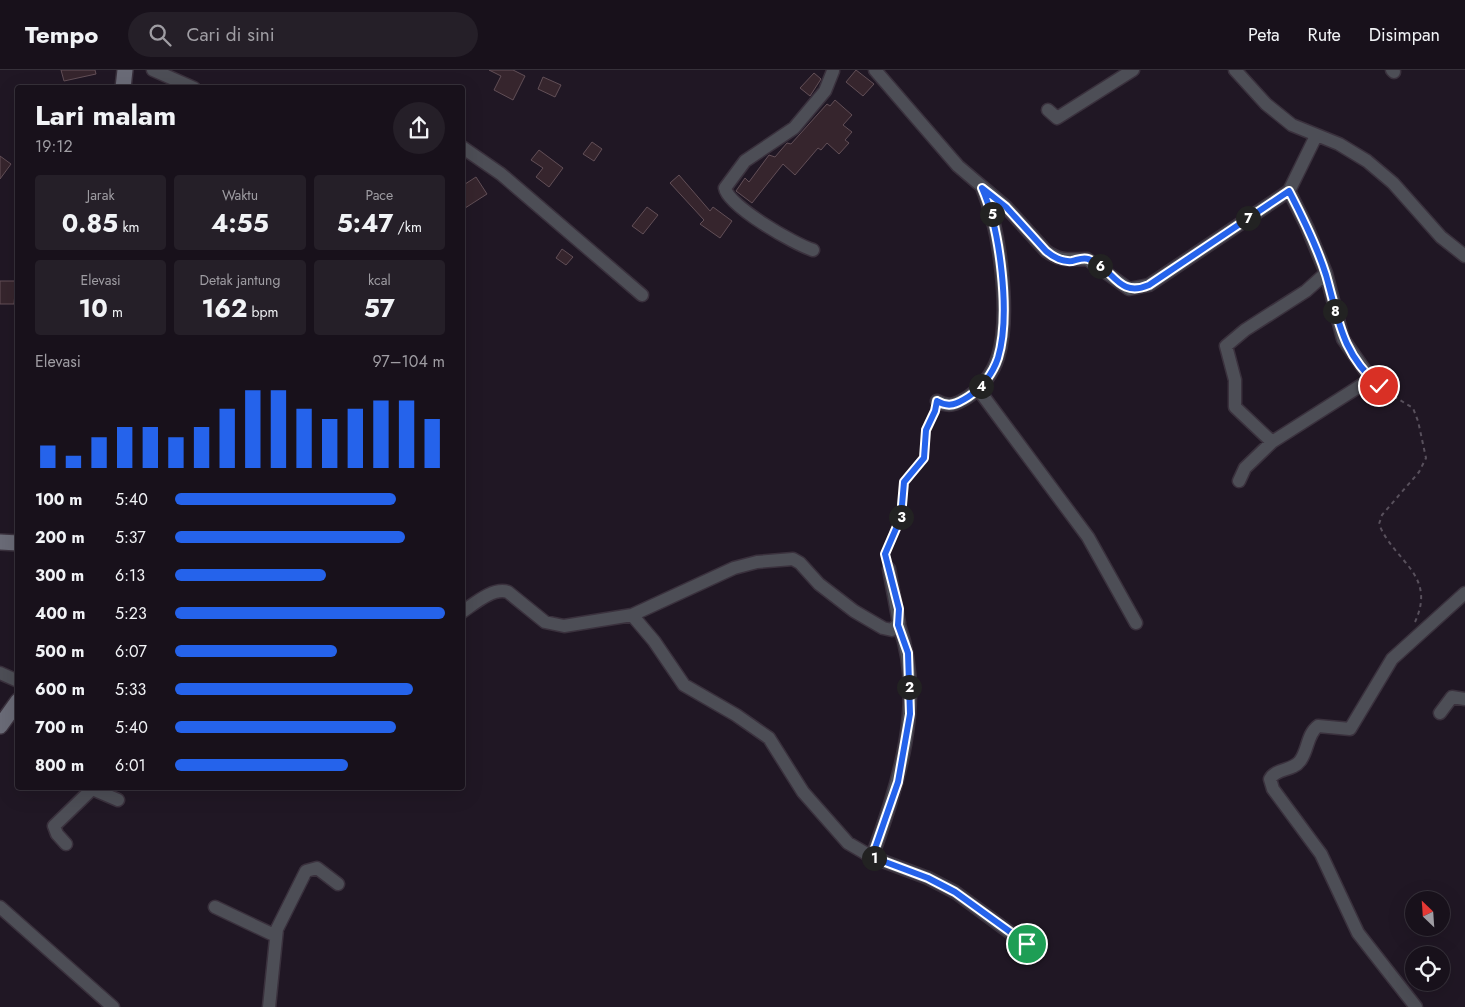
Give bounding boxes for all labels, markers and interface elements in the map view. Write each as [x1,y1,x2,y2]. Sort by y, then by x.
search box [128,12,478,57]
text: Tempo [25,17,98,52]
icon: search [146,21,174,49]
text: Cari di sini [186,21,275,48]
text: Peta [1248,22,1280,48]
text: Rute [1308,22,1341,48]
text: Disimpan [1369,22,1440,48]
text: Lari malam [35,95,176,136]
button: share [393,102,445,154]
text: 19:12 [35,135,73,158]
text: Jarak [87,185,115,205]
text: Waktu [222,185,258,205]
text: Pace [365,185,393,205]
pin: 5 [980,202,1004,226]
text: 5 [988,204,997,224]
text: 0.85 [62,205,118,241]
text: 4:55 [211,205,269,241]
text: 5:47 [337,205,393,241]
pin: 7 [1236,206,1260,230]
text: 7 [1244,208,1253,228]
text: km [118,217,140,237]
text: /km [393,217,422,237]
pin: 6 [1088,254,1112,278]
text: 6 [1096,256,1105,276]
text: Elevasi [81,270,121,290]
text: Detak jantung [200,270,280,290]
text: kcal [368,270,391,290]
text: 10 [78,290,108,326]
text: 162 [202,290,247,326]
text: 57 [364,290,395,326]
pin: 8 [1322,298,1348,324]
text: 8 [1331,301,1340,321]
text: m [108,302,123,322]
text: bpm [247,302,278,322]
text: Elevasi [35,350,81,373]
text: 97–104 m [373,350,445,373]
pin [1358,365,1400,407]
icon: check [1365,372,1393,400]
pin: 4 [968,374,994,398]
text: 4 [977,376,986,396]
text: 100 m [35,488,82,511]
text: 5:40 [115,488,148,511]
pin: 3 [888,504,914,530]
text: 3 [897,507,906,527]
text: 200 m [35,526,85,549]
text: 5:37 [115,526,146,549]
text: 300 m [35,564,84,587]
text: 6:13 [115,564,145,587]
text: 400 m [35,602,85,625]
text: 5:23 [115,602,147,625]
text: 500 m [35,640,84,663]
text: 6:07 [115,640,147,663]
pin: 2 [896,674,922,700]
text: 2 [905,677,914,697]
text: 600 m [35,678,85,701]
text: 5:33 [115,678,146,701]
text: 700 m [35,716,84,739]
text: 5:40 [115,716,148,739]
text: 800 m [35,754,84,777]
text: 6:01 [115,754,146,777]
pin: 1 [862,846,886,870]
text: 1 [871,848,878,868]
north arrow [1405,891,1450,936]
map controls [1405,891,1450,991]
pin [1006,923,1048,965]
icon: arrive [1013,930,1041,958]
button: locate [1405,946,1450,991]

